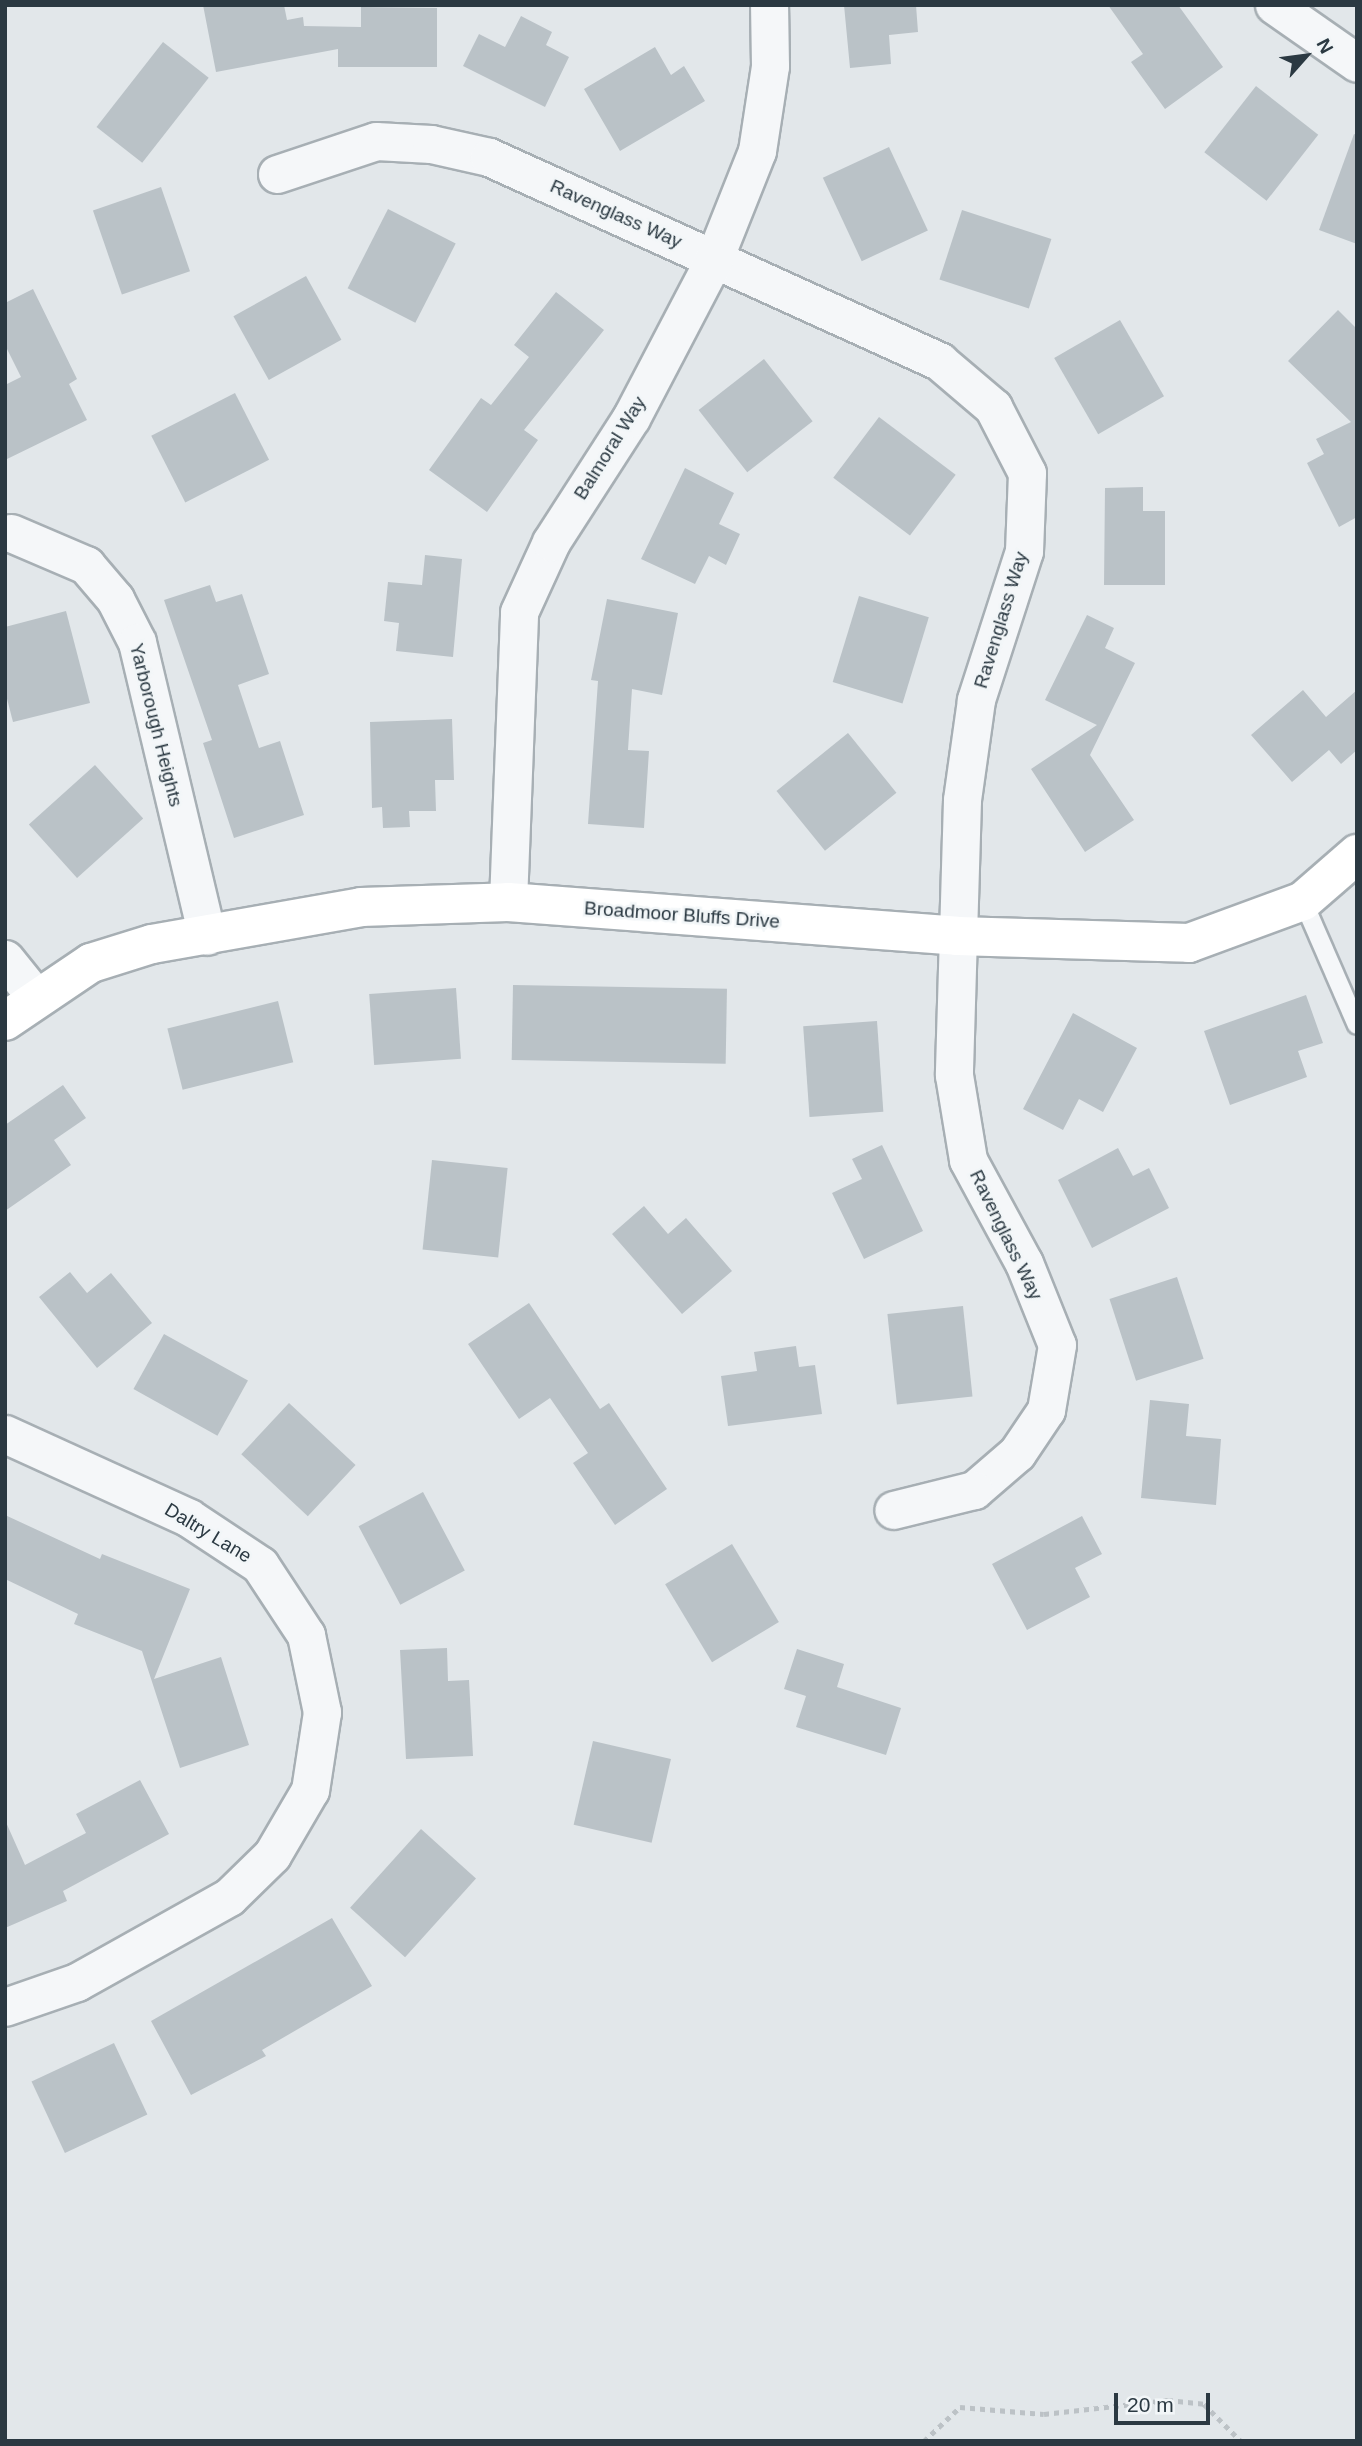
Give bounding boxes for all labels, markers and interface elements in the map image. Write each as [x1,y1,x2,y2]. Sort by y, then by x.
north arrow [1271,21,1341,91]
text: N [1312,35,1337,57]
street label: Ravenglass Way [547,175,685,253]
street label: Balmoral Way [569,392,651,504]
street label: Ravenglass Way [969,549,1033,691]
street label: Yarborough Heights [125,641,187,809]
street label: Broadmoor Bluffs Drive [583,897,781,933]
street label: Ravenglass Way [965,1166,1047,1304]
street label: Daltry Lane [160,1498,256,1568]
scale bar [1117,2380,1213,2424]
text: 20 m [1127,2393,1174,2416]

